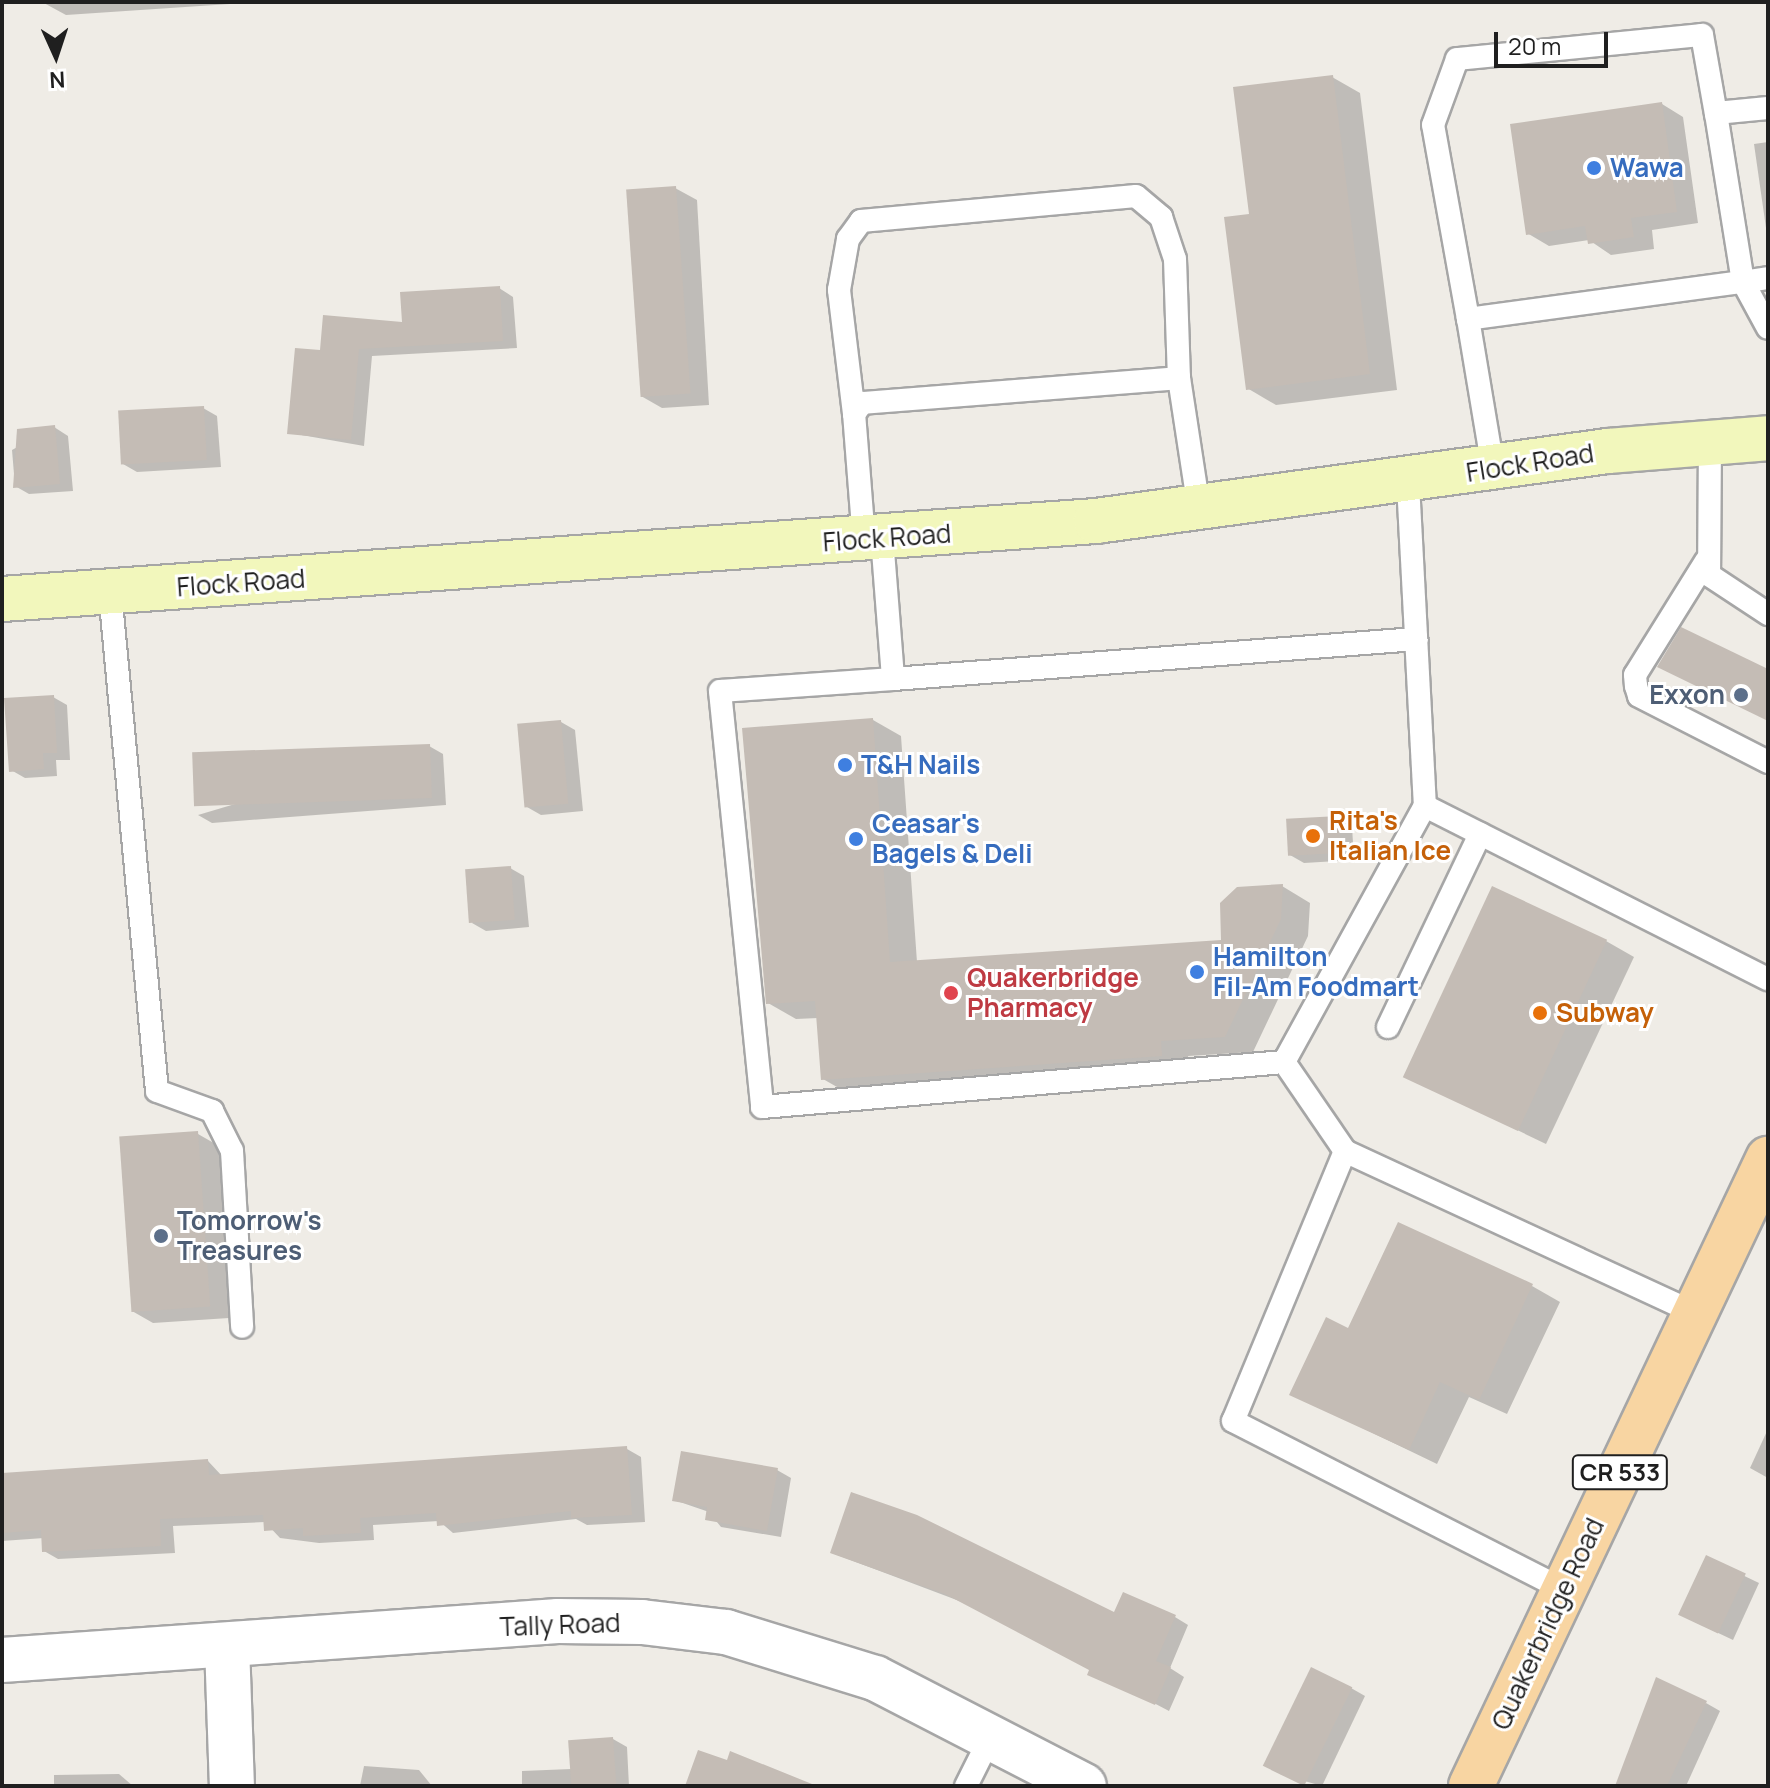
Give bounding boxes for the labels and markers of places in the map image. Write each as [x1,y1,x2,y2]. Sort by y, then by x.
place label: Wawa [1610,152,1684,184]
marker: Wawa [1585,159,1603,177]
place label: Exxon [1649,679,1725,711]
marker: Exxon [1732,686,1750,704]
place label: T&H Nails [861,749,980,781]
marker: T&H Nails [836,756,854,774]
place label: Rita's Italian Ice [1329,805,1451,866]
place label: Ceasar's Bagels & Deli [872,808,1033,870]
marker: Rita's Italian Ice [1304,827,1322,845]
marker: Ceasar's Bagels & Deli [847,830,865,848]
place label: Hamilton Fil-Am Foodmart [1213,941,1419,1002]
place label: Quakerbridge Pharmacy [967,962,1139,1024]
marker: Hamilton Fil-Am Foodmart [1188,963,1206,981]
marker: Quakerbridge Pharmacy [942,984,960,1002]
place label: Subway [1556,997,1654,1029]
marker: Subway [1531,1004,1549,1022]
place label: Tomorrow's Treasures [177,1205,322,1266]
marker: Tomorrow's Treasures [152,1227,170,1245]

